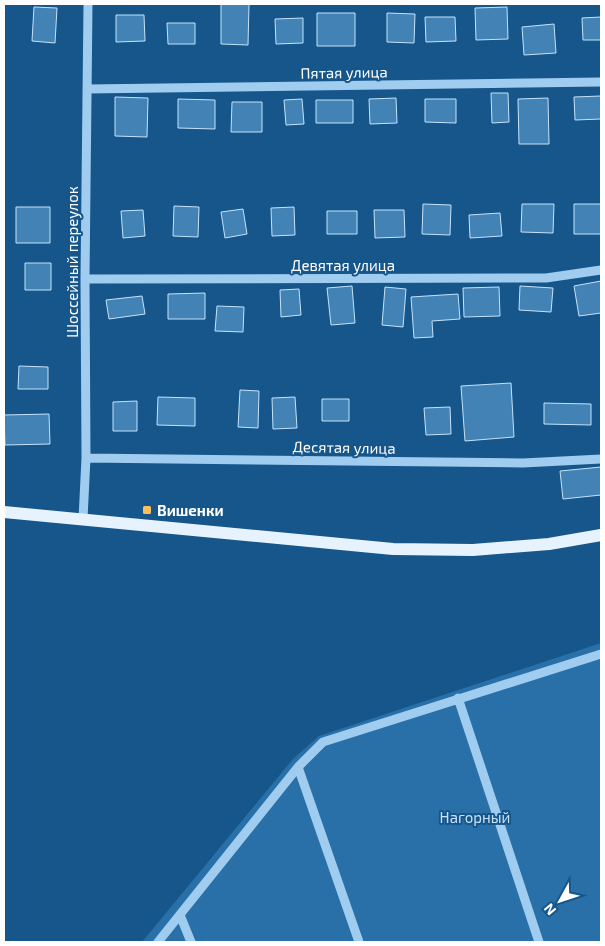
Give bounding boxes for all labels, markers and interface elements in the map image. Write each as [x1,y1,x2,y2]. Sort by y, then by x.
street label: Пятая улица [300,62,388,83]
street label: Шоссейный переулок [63,186,82,338]
street label: Девятая улица [291,256,395,275]
street label: Десятая улица [292,437,396,458]
place label: Вишенки [157,501,224,519]
marker: Вишенки [141,504,153,516]
park label: Нагорный [440,808,510,826]
north arrow [535,876,585,926]
text: N [540,900,559,919]

